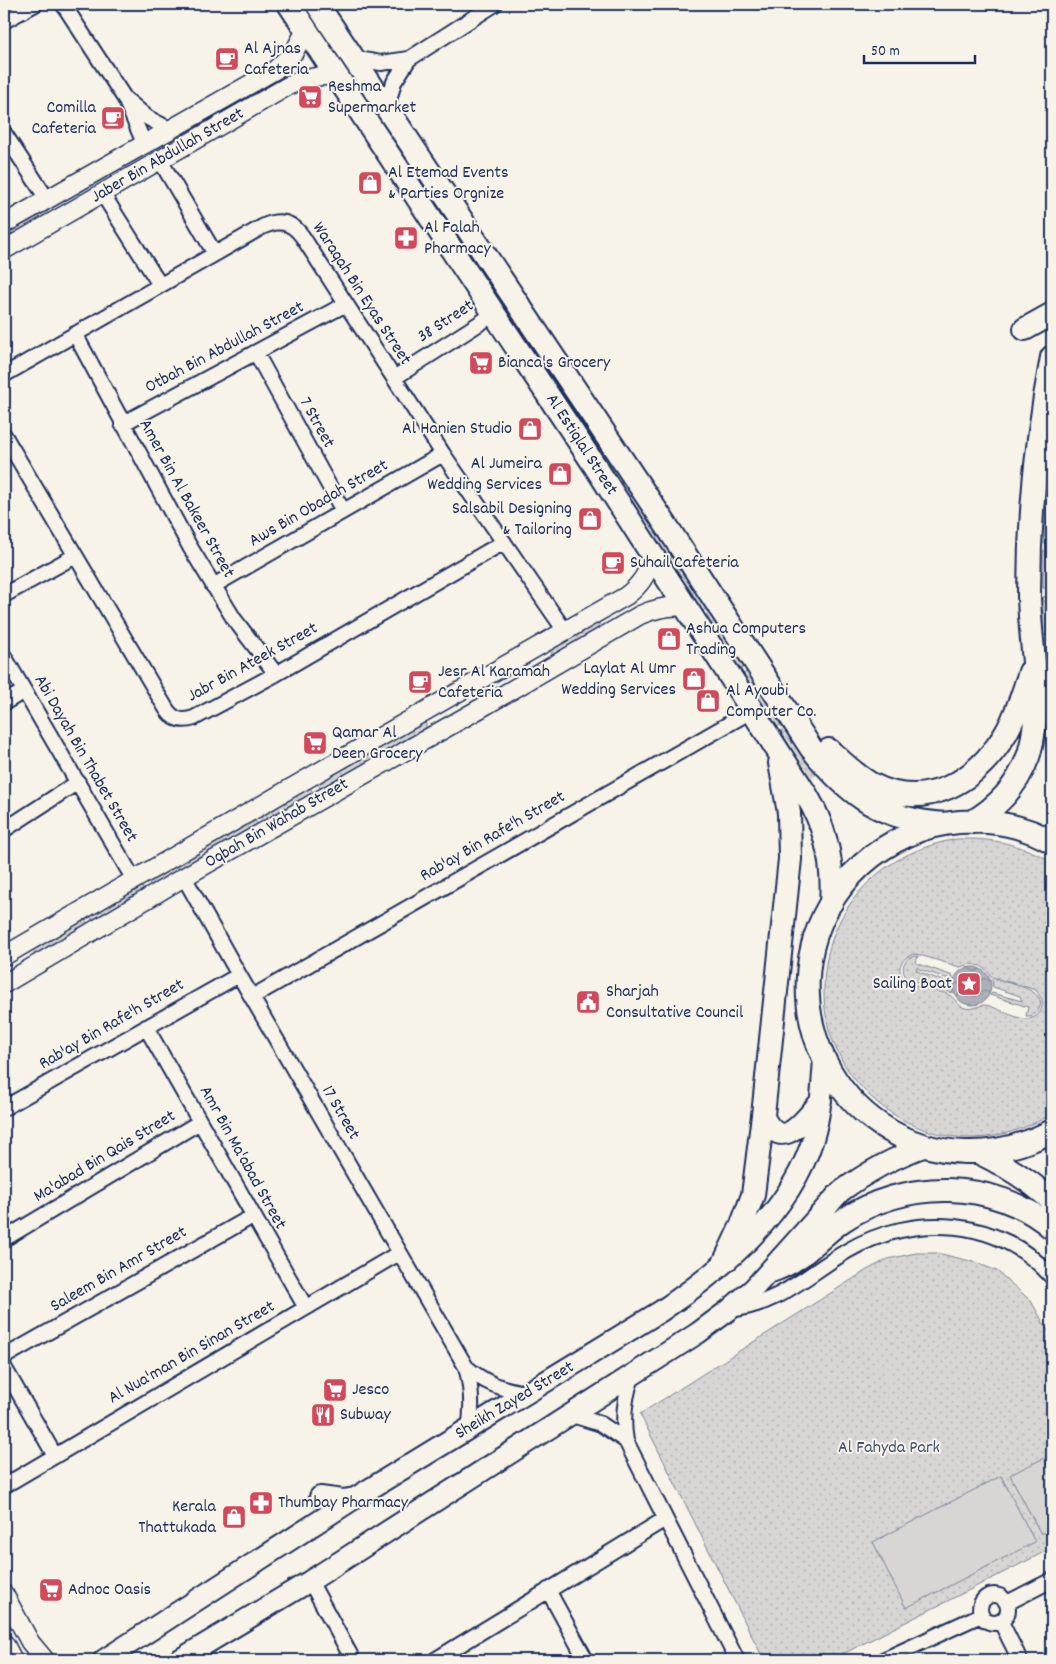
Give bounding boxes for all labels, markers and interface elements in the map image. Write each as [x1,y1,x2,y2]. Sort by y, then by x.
scale bar [864,32,975,64]
place label: Al Ajnas Cafeteria [244,37,309,83]
text: 50 m [871,41,900,63]
cafe icon: Al Ajnas Cafeteria [214,46,240,72]
place label: Reshma Supermarket [328,75,416,121]
supermarket icon: Reshma Supermarket [297,84,323,110]
place label: Comilla Cafeteria [31,96,97,142]
street label: Jaber Bin Abdullah Street [87,102,249,210]
cafe icon: Comilla Cafeteria [100,105,126,131]
place label: Al Etemad Events & Parties Orgnize [388,161,508,207]
shop icon: Al Etemad Events & Parties Orgnize [357,170,383,196]
place label: Al Falah Pharmacy [424,216,492,262]
street label: Waraqah Bin Eyas Street [305,217,417,371]
pharmacy icon: Al Falah Pharmacy [393,225,419,251]
street label: 38 Street [413,294,480,350]
street label: Otbah Bin Abdullah Street [141,295,309,401]
supermarket icon: Bianca's Grocery [468,350,494,376]
place label: Bianca's Grocery [498,351,611,376]
street label: Al Estiqlal Street [539,389,623,501]
street label: 7 Street [292,393,340,453]
street label: Amer Bin Al Bakeer Street [132,415,240,583]
shop icon: Al Hanien Studio [517,416,543,442]
place label: Al Hanien Studio [402,417,512,442]
place label: Al Jumeira Wedding Services [427,452,543,498]
street label: Aws Bin Obadah Street [245,454,394,554]
shop icon: Al Jumeira Wedding Services [547,461,573,487]
place label: Salsabil Designing & Tailoring [452,497,572,543]
shop icon: Salsabil Designing & Tailoring [577,506,603,532]
cafe icon: Suhail Cafeteria [600,550,626,576]
place label: Suhail Cafeteria [630,551,739,576]
street label: Jabr Bin Ateek Street [183,617,323,709]
place label: Ashua Computers Trading [686,617,806,663]
shop icon: Ashua Computers Trading [656,626,682,652]
place label: Laylat Al Umr Wedding Services [561,657,676,703]
place label: Jesr Al Karamah Cafeteria [438,660,550,706]
shop icon: Laylat Al Umr Wedding Services [681,666,707,692]
cafe icon: Jesr Al Karamah Cafeteria [407,669,433,695]
street label: Abi Dayah Bin Thabet Street [27,671,143,847]
place label: Al Ayoubi Computer Co. [726,679,817,725]
shop icon: Al Ayoubi Computer Co. [695,688,721,714]
place label: Qamar Al Deen Grocery [332,721,423,767]
supermarket icon: Qamar Al Deen Grocery [302,730,328,756]
street label: Oqbah Bin Wahab Street [200,772,354,875]
street label: Rab'ay Bin Rafe'h Street [416,785,570,889]
place icon: Sailing Boat [956,971,982,997]
place label: Sailing Boat [873,972,952,997]
street label: Rab'ay Bin Rafe'h Street [35,973,189,1077]
place label: Sharjah Consultative Council [606,980,744,1026]
public building icon: Sharjah Consultative Council [575,989,601,1015]
street label: 17 Street [314,1081,366,1145]
street label: Amr Bin Ma'abad Street [192,1082,292,1235]
street label: Ma'abad Bin Qais Street [29,1104,181,1209]
street label: Saleem Bin Amr Street [46,1221,192,1319]
street label: Al Nua'man Bin Sinan Street [104,1295,280,1411]
street label: Sheikh Zayed Street [451,1355,580,1446]
supermarket icon: Jesco [322,1377,348,1403]
place label: Jesco [352,1378,389,1403]
restaurant icon: Subway [310,1402,336,1428]
place label: Subway [340,1403,392,1428]
park label: Al Fahyda Park [838,1436,940,1461]
pharmacy icon: Thumbay Pharmacy [248,1490,274,1516]
place label: Thumbay Pharmacy [278,1491,409,1516]
place label: Kerala Thattukada [138,1495,217,1541]
shop icon: Kerala Thattukada [221,1504,247,1530]
supermarket icon: Adnoc Oasis [38,1577,64,1603]
place label: Adnoc Oasis [68,1578,151,1603]

